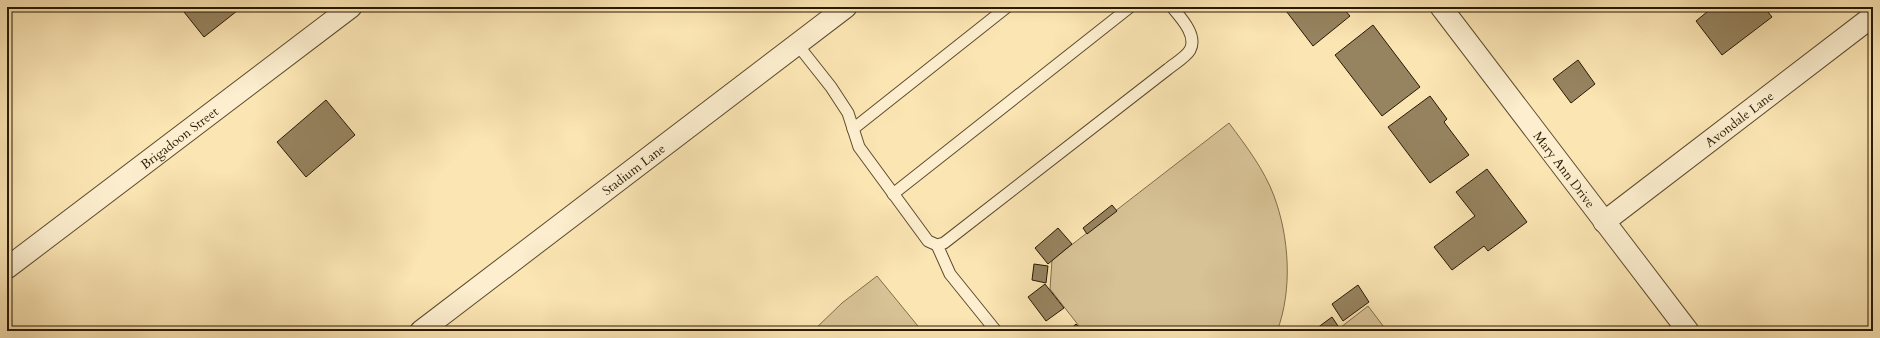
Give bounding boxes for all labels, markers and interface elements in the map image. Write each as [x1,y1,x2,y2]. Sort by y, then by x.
street label: Avondale Lane [1701,87,1778,152]
street label: Brigadoon Street [137,103,222,174]
street label: Mary Ann Drive [1529,128,1599,212]
street label: Stadium Lane [599,140,669,200]

